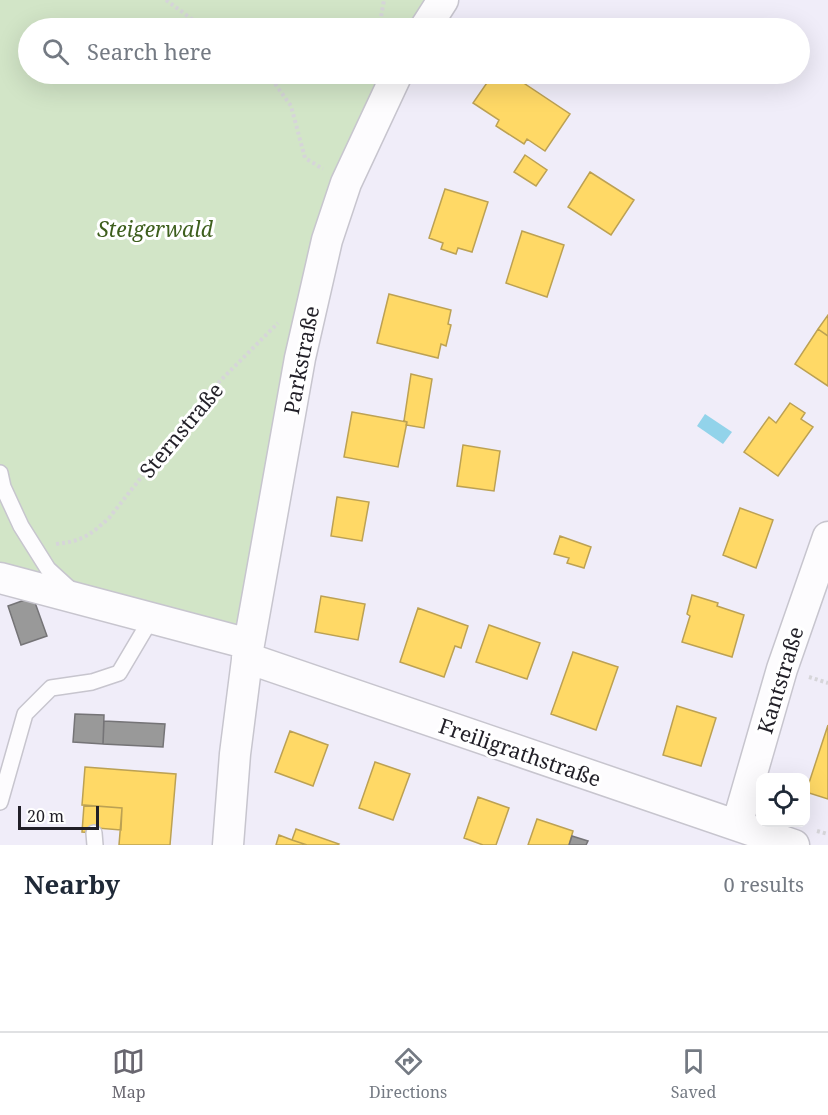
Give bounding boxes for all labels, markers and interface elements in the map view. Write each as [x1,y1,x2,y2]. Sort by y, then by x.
search box [18,18,810,84]
icon: search [39,35,72,68]
text: Search here [87,36,212,66]
park label: Steigerwald [97,215,214,243]
street label: Parkstraße [277,304,325,416]
street label: Sternstraße [133,376,229,484]
street label: Kantstraße [750,623,810,737]
street label: Freiligrathstraße [435,711,605,793]
map controls [756,773,810,827]
button: locate [756,773,810,827]
scale bar [18,803,99,830]
text: 20 m [27,805,64,827]
text: Nearby [24,866,120,902]
text: 0 results [724,871,804,898]
tab: Map [112,1045,146,1103]
tab: Directions [369,1045,447,1103]
tab: Saved [671,1045,716,1103]

